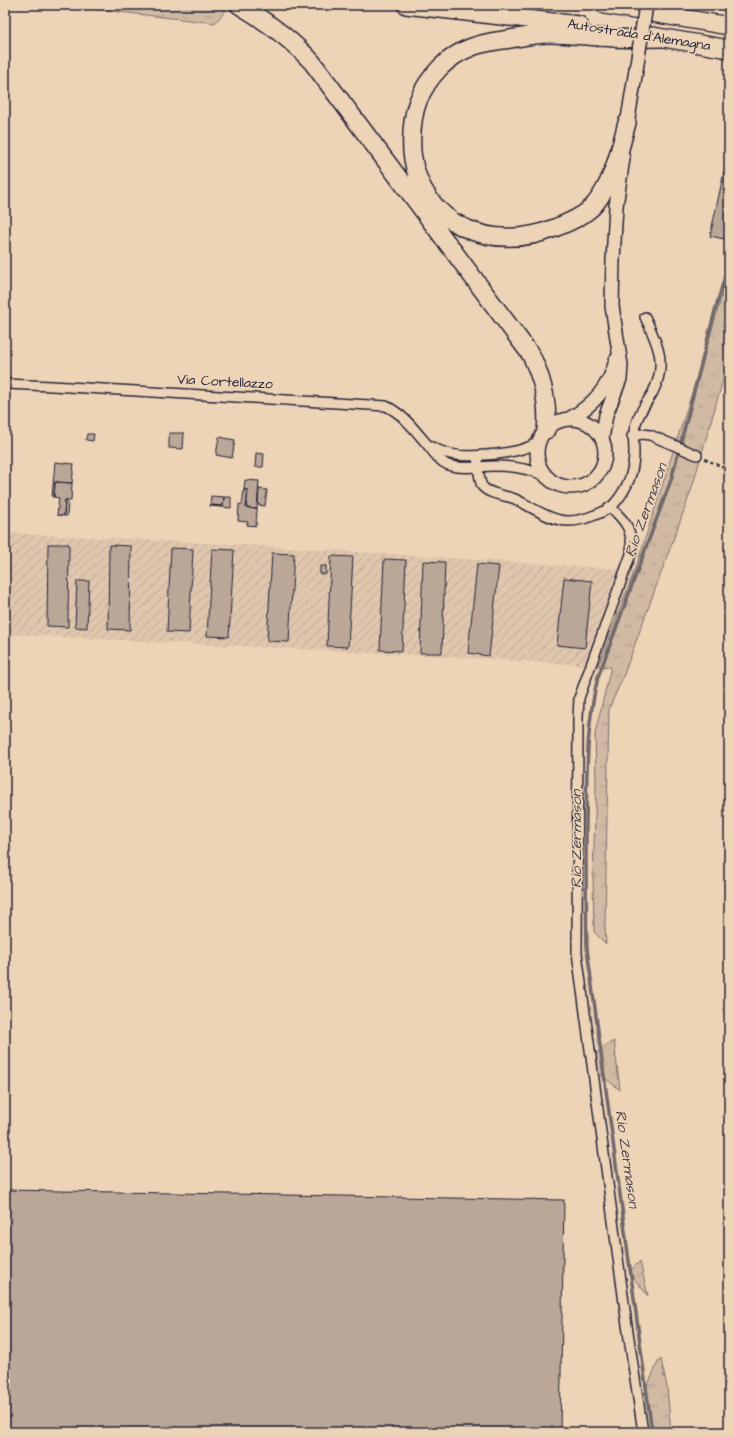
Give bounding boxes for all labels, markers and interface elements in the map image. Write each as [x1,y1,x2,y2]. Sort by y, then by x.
street label: Autostrada d'Alemagna [566,14,712,56]
street label: Via Cortellazzo [177,370,273,394]
water label: Rio Zermason [619,459,673,560]
water label: Rio Zermason [566,788,587,888]
water label: Rio Zermason [610,1109,644,1211]

